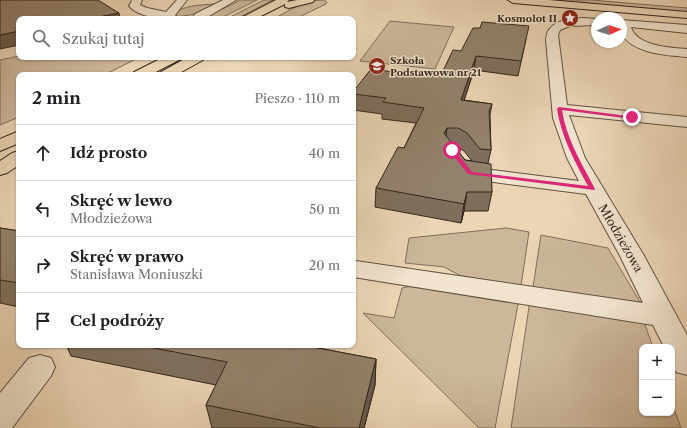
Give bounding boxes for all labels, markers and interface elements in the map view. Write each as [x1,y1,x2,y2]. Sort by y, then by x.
place icon: Kosmolot II [560,8,580,28]
place label: Kosmolot II [497,12,557,25]
north arrow [591,12,627,48]
search box [16,16,356,60]
icon: search [30,27,52,49]
text: Szukaj tutaj [62,29,144,48]
place label: Szkoła Podstawowa nr 21 [390,54,482,79]
school or university icon: Szkoła Podstawowa nr 21 [367,56,387,76]
text: 2 min [32,88,81,108]
text: Pieszo · 110 m [255,90,340,106]
route end [623,108,641,126]
route start [443,141,461,159]
icon: ahead [32,142,54,164]
text: Idź prosto [70,143,147,162]
text: 40 m [309,145,340,161]
text: Skręć w lewo [70,191,172,210]
icon: left [32,198,54,220]
text: 50 m [309,201,340,217]
street label: Młodzieżowa [595,201,647,275]
text: Młodzieżowa [70,210,152,226]
text: Skręć w prawo [70,247,184,266]
icon: right [32,254,54,276]
text: 20 m [309,257,340,273]
text: Stanisława Moniuszki [70,266,203,282]
icon: arrive [32,310,54,332]
text: Cel podróży [70,311,164,330]
map controls [639,344,675,416]
button: + [639,344,675,380]
button: − [639,380,675,416]

